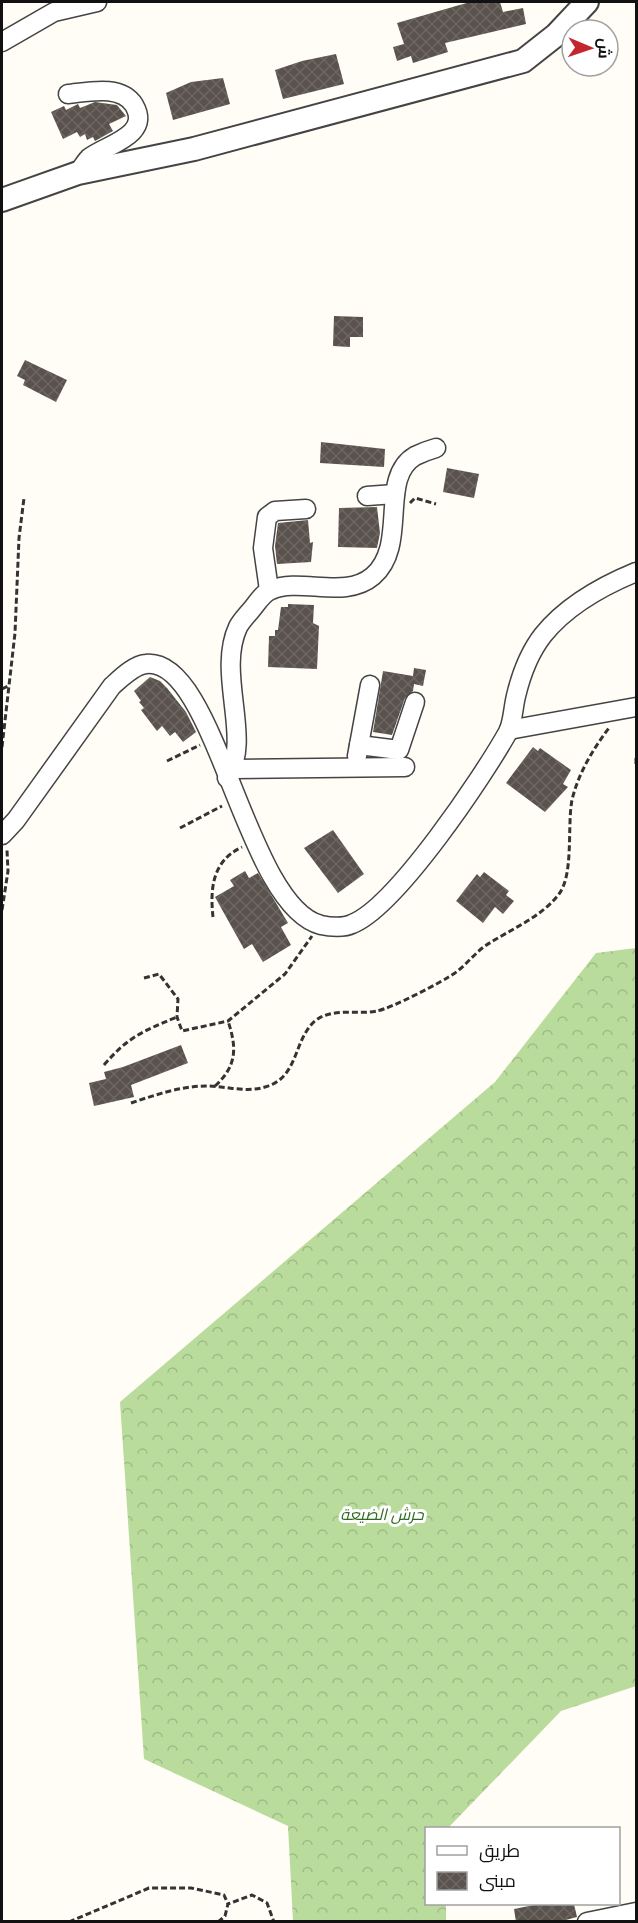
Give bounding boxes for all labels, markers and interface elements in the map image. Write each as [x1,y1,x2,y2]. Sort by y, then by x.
north arrow [560,18,620,78]
text: ش [595,38,613,59]
park label: حرش الضيعة [340,1506,425,1524]
legend [425,1827,620,1905]
text: طريق [479,1841,520,1863]
text: مبنى [479,1871,516,1892]

